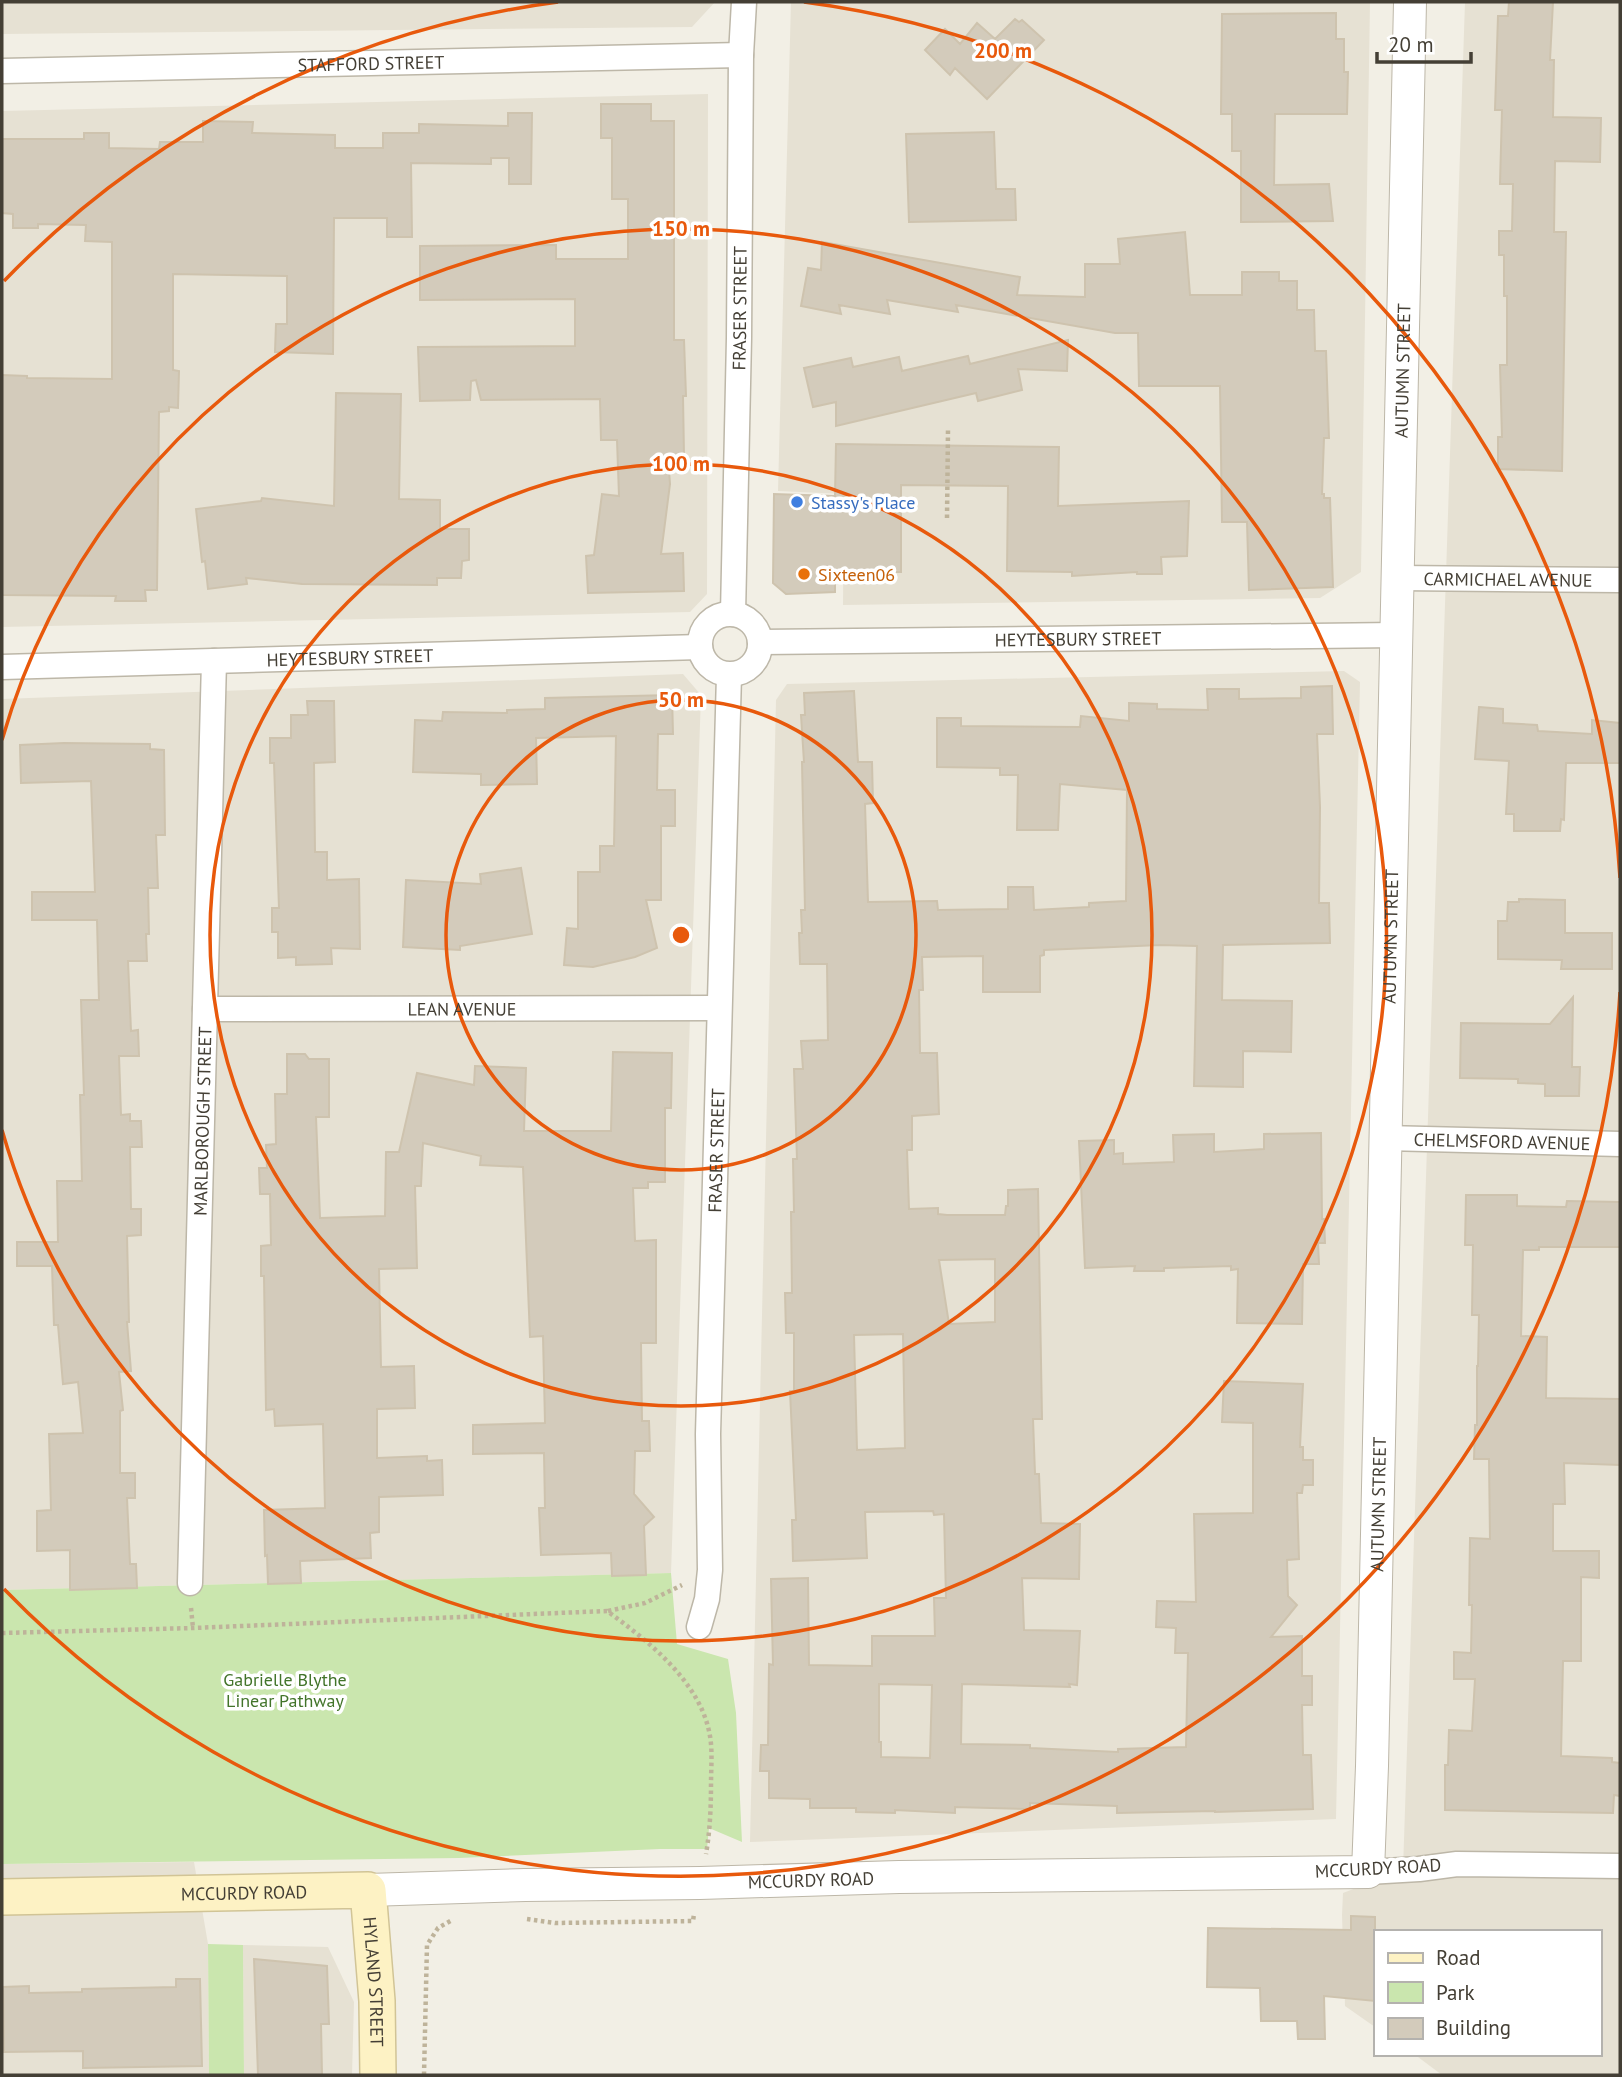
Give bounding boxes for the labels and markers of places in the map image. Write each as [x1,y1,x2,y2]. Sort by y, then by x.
place label: Stassy's Place [811,491,915,514]
marker: Stassy's Place [789,494,805,510]
place label: Sixteen06 [818,563,895,586]
marker: Sixteen06 [796,566,812,582]
centre of rings [669,923,693,947]

